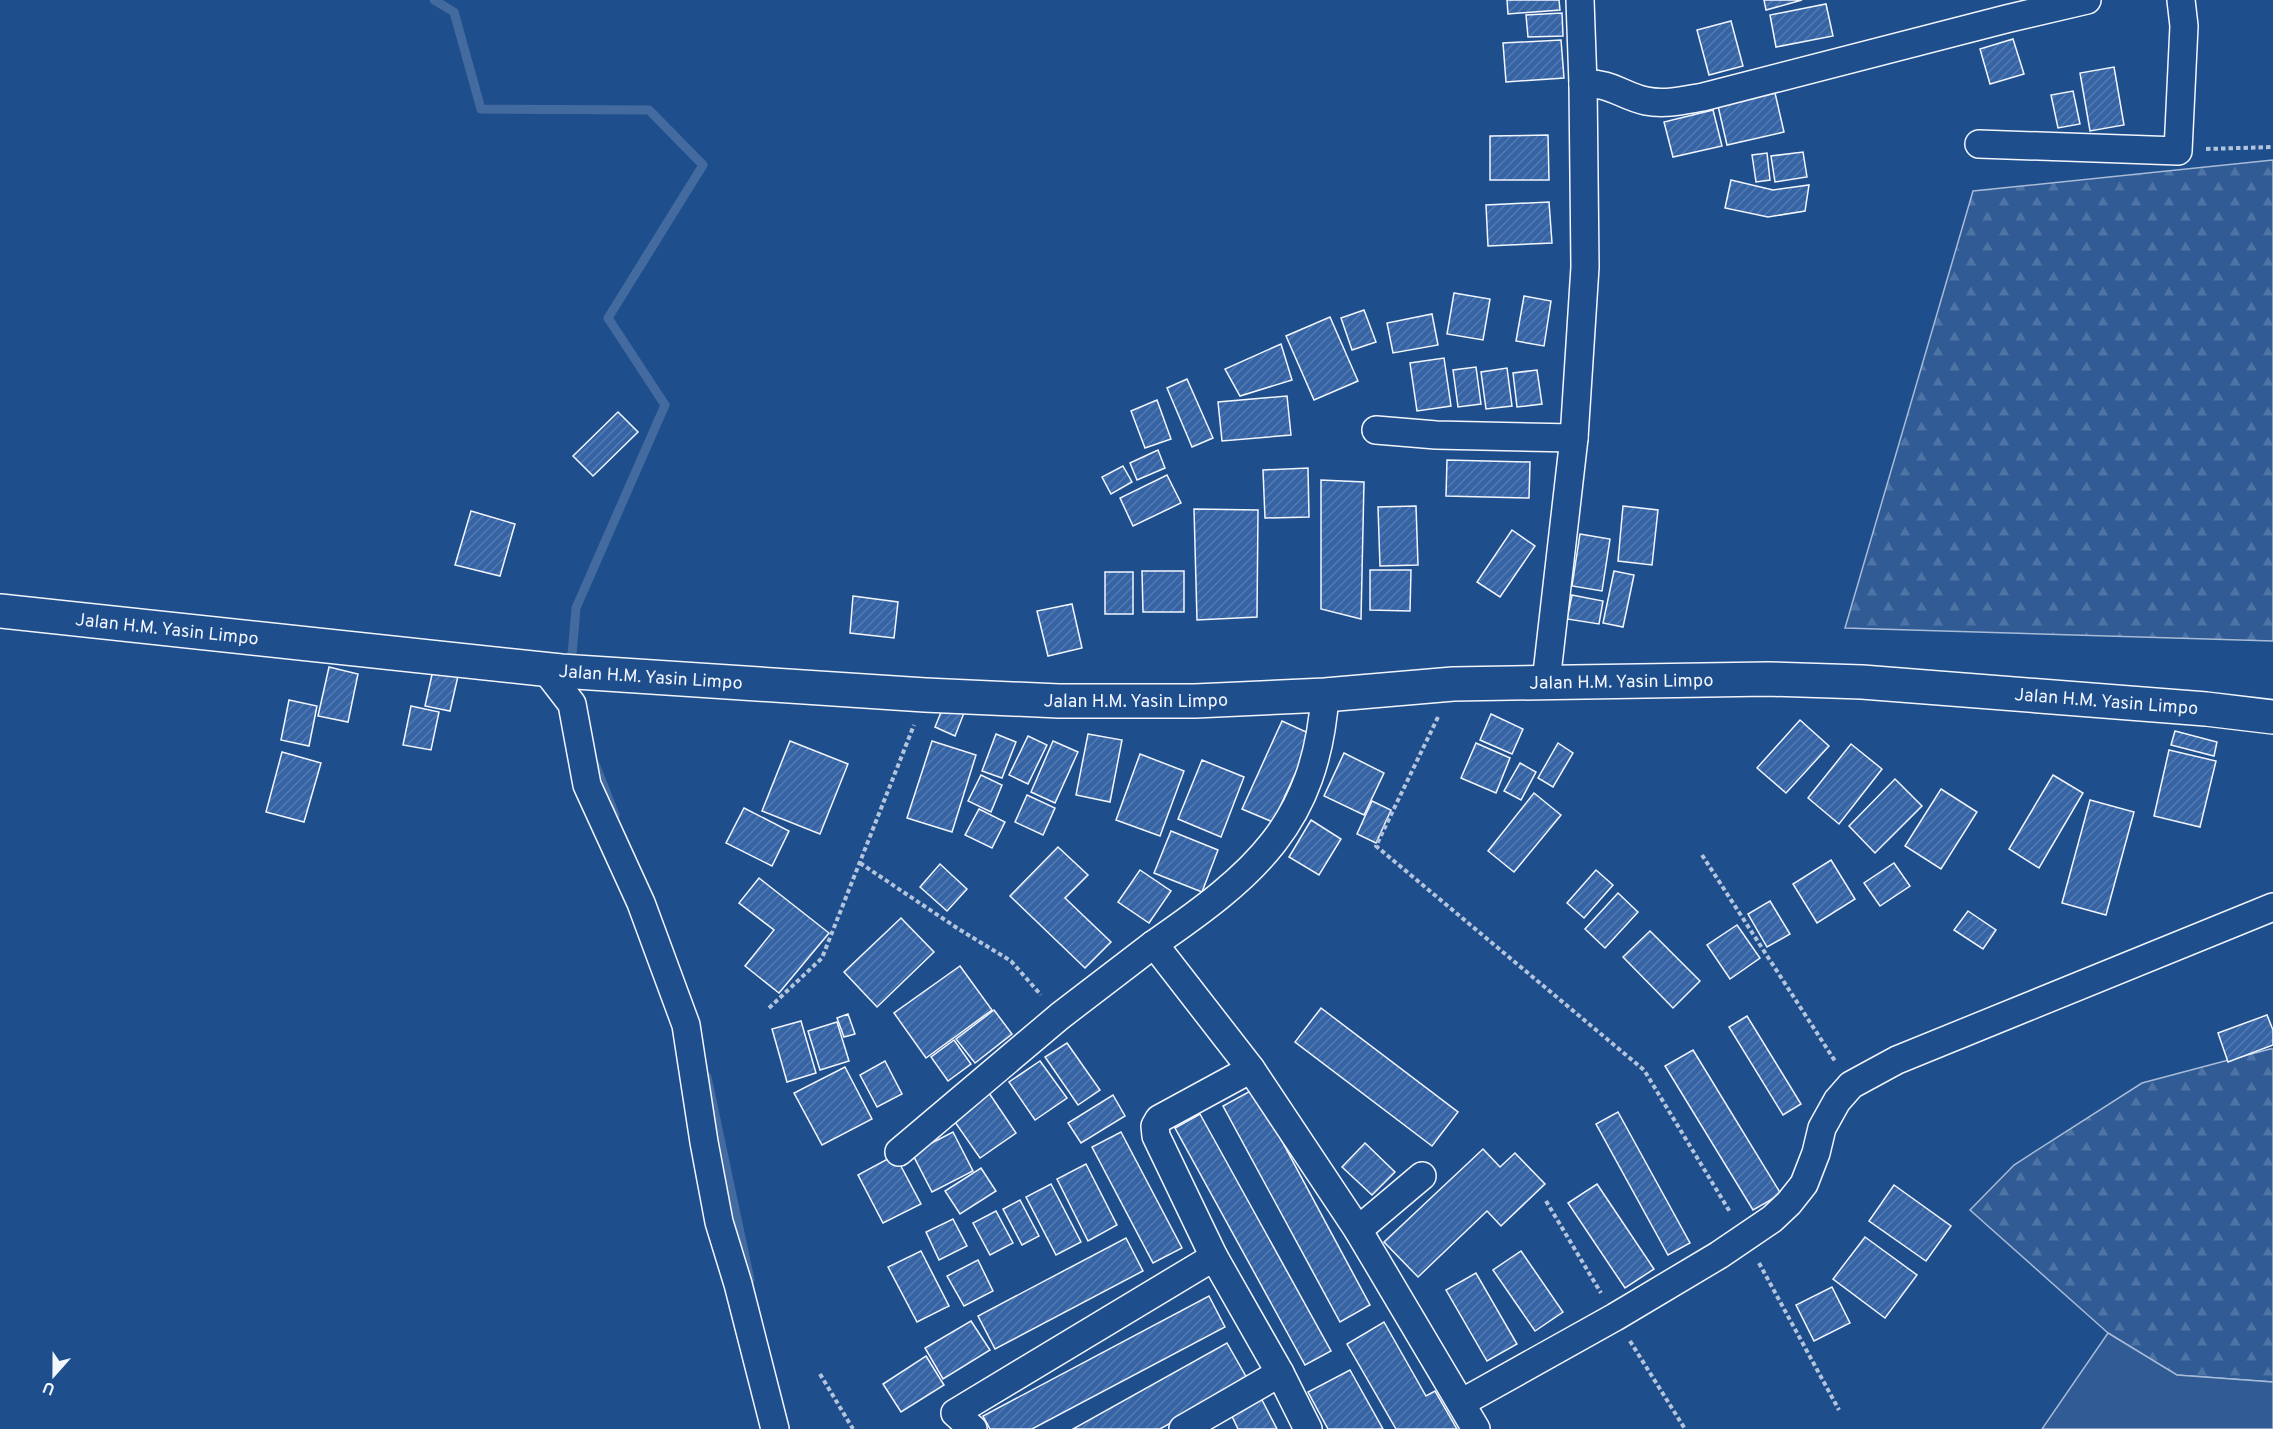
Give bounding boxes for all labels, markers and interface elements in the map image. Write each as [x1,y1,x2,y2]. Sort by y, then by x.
street label: Jalan H.M. Yasin Limpo [74,609,260,652]
street label: Jalan H.M. Yasin Limpo [558,661,743,696]
street label: Jalan H.M. Yasin Limpo [1529,670,1714,696]
street label: Jalan H.M. Yasin Limpo [2013,684,2199,721]
street label: Jalan H.M. Yasin Limpo [1043,689,1229,714]
north arrow [24,1345,84,1405]
text: U [40,1376,58,1399]

